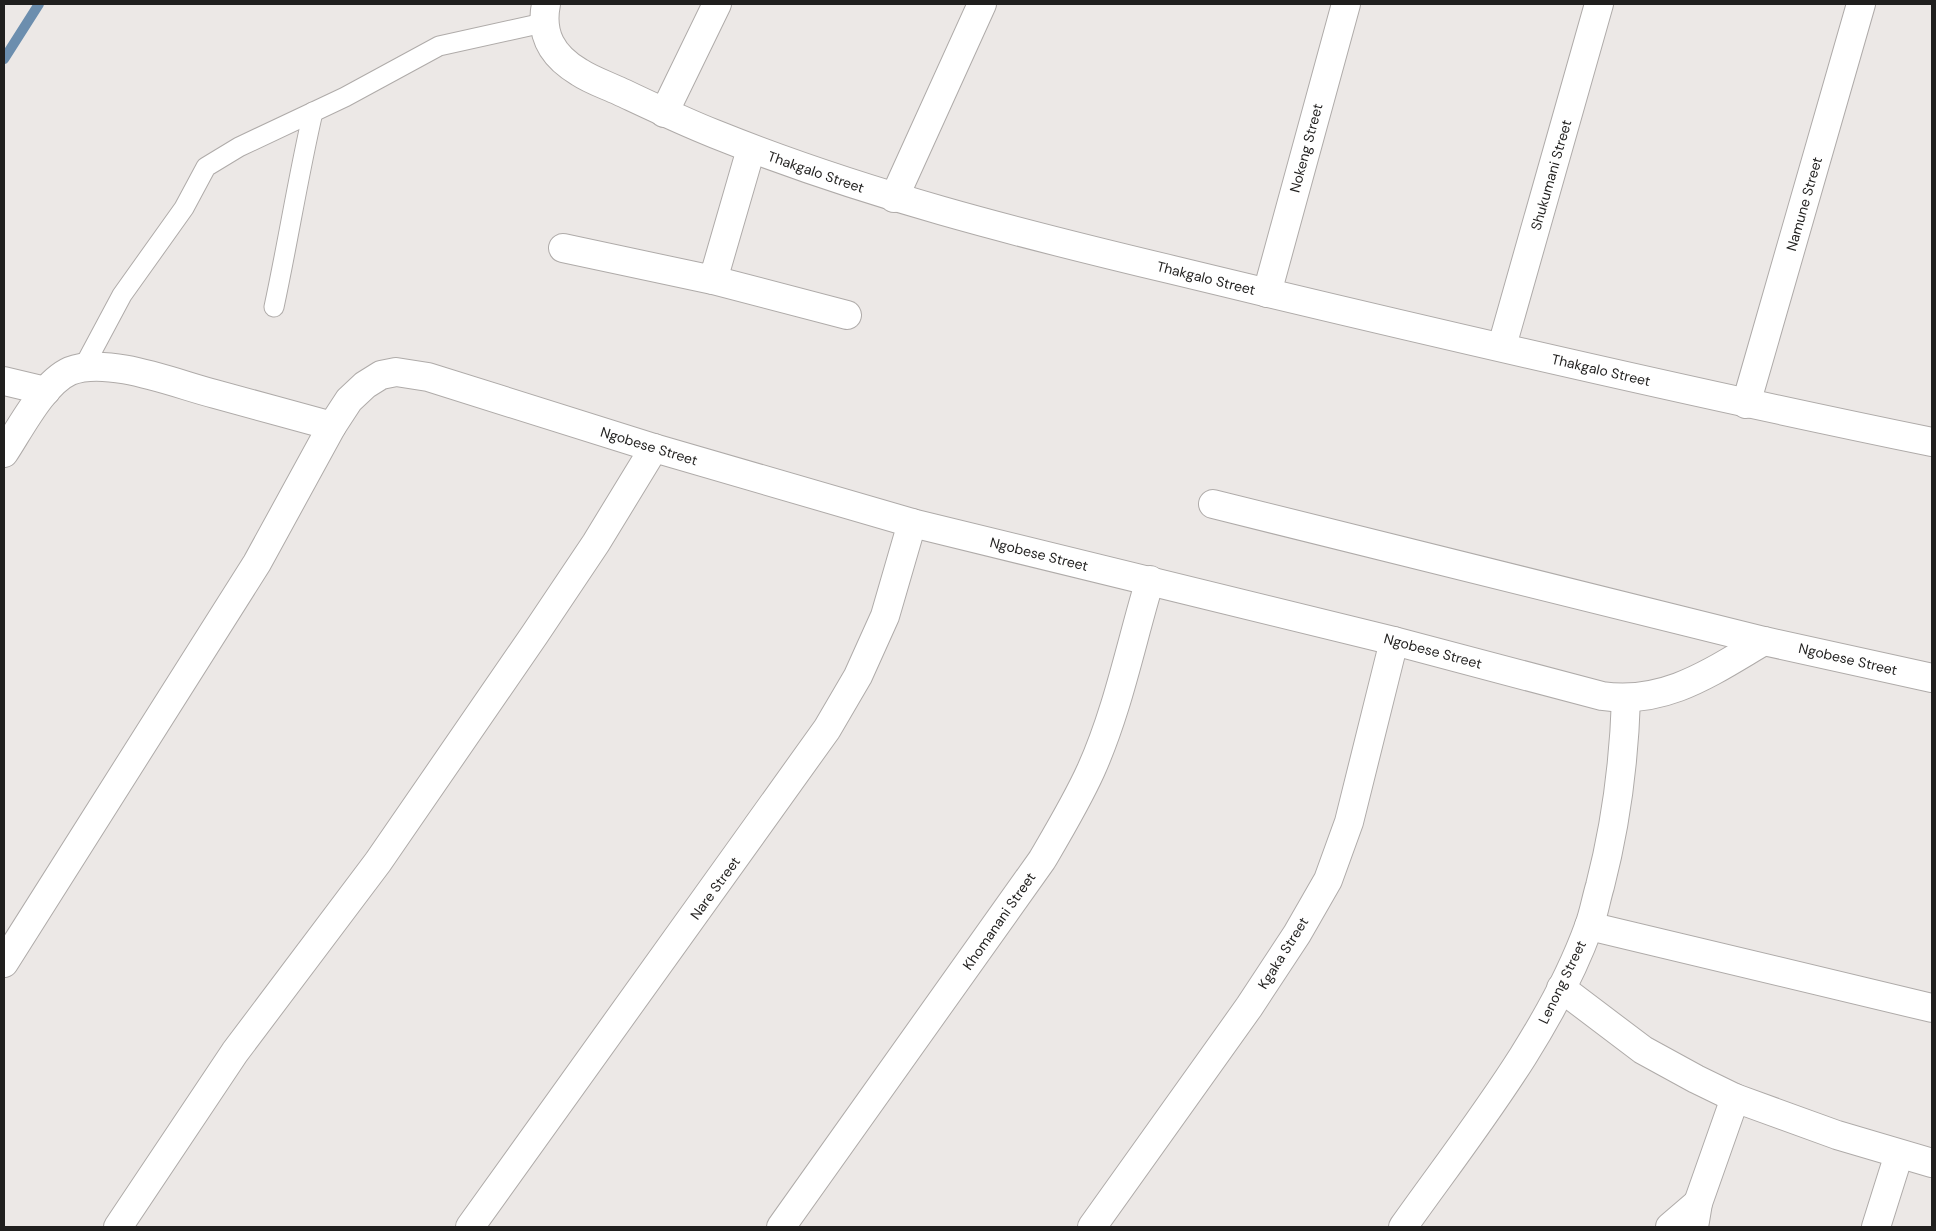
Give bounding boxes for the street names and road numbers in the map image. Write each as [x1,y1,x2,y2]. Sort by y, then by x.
street label: Nokeng Street [1285,101,1327,195]
street label: Shukumani Street [1527,118,1575,232]
street label: Thakgalo Street [765,147,867,197]
street label: Namune Street [1782,155,1826,253]
street label: Thakgalo Street [1155,257,1257,299]
street label: Thakgalo Street [1550,350,1652,390]
street label: Ngobese Street [598,423,700,469]
street label: Ngobese Street [988,533,1090,575]
street label: Ngobese Street [1382,629,1484,673]
street label: Ngobese Street [1797,639,1899,679]
street label: Nare Street [686,853,744,923]
street label: Khomanani Street [959,869,1039,973]
street label: Kgaka Street [1254,914,1312,992]
street label: Lenong Street [1534,937,1590,1027]

